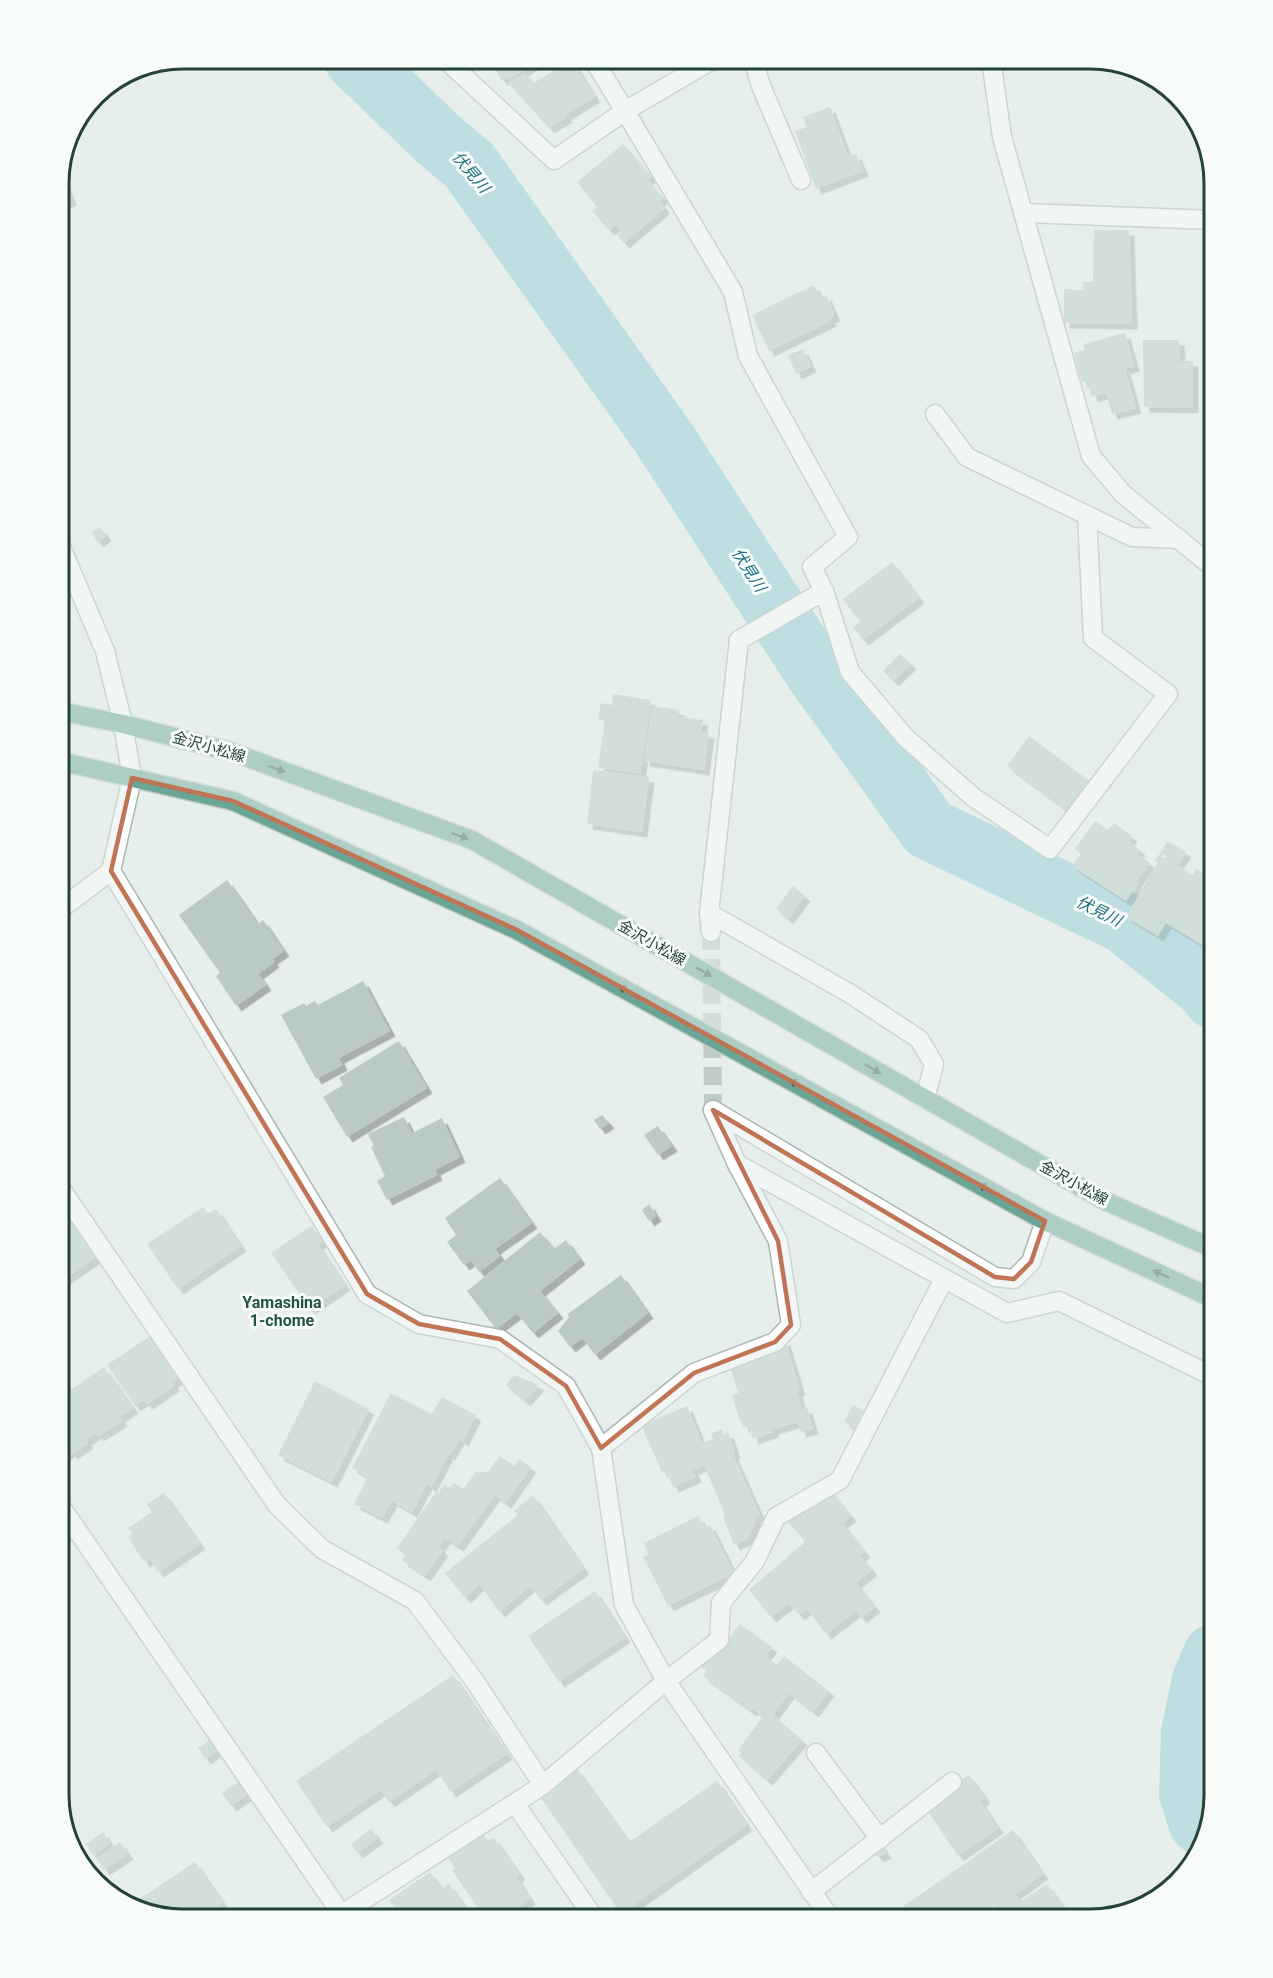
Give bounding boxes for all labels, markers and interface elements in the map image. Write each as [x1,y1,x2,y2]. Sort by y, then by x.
water label: 伏見川 [448,148,495,198]
water label: 伏見川 [728,545,771,597]
street label: 金沢小松線 [170,728,248,766]
one-way arrow [268,764,286,774]
one-way arrow [452,831,470,841]
water label: 伏見川 [1073,892,1127,931]
street label: 金沢小松線 [615,916,689,970]
one-way arrow [695,967,712,977]
one-way arrow [618,985,635,995]
one-way arrow [865,1064,882,1074]
one-way arrow [788,1079,805,1089]
street label: 金沢小松線 [1037,1157,1111,1209]
one-way arrow [978,1183,995,1193]
one-way arrow [1152,1269,1170,1279]
district label: Yamashina 1-chome [242,1293,322,1330]

